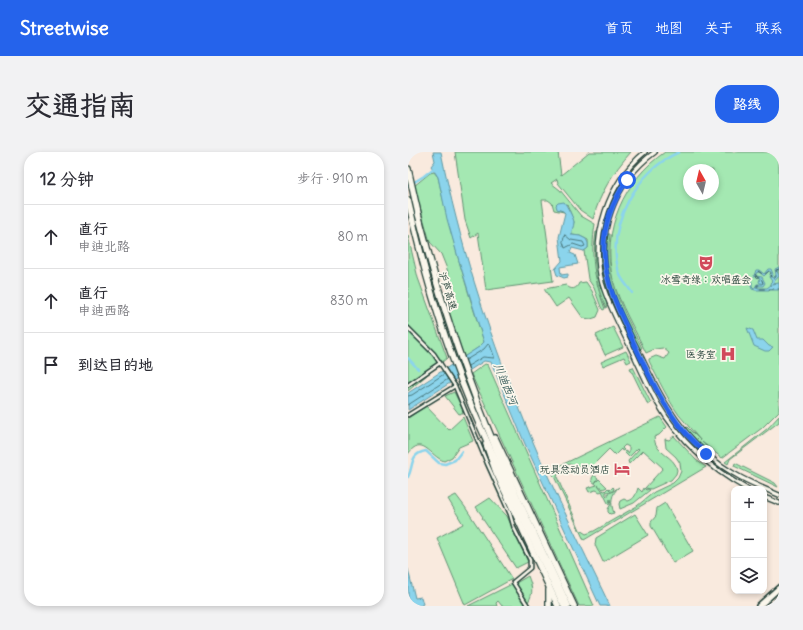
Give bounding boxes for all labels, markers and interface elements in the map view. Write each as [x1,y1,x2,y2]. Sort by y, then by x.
text: Streetwise [20,16,109,40]
text: 首页 [605,19,633,37]
text: 地图 [655,19,683,37]
text: 关于 [705,19,733,37]
text: 联系 [755,19,783,37]
button: 路线 [715,85,779,123]
text: 交通指南 [24,87,136,123]
north arrow [683,164,719,200]
text: 12 分钟 [40,168,94,190]
text: 步行 · 910 m [297,170,368,187]
route start [618,171,636,189]
text: 直行 [78,219,108,238]
icon: ahead [40,226,62,248]
text: 80 m [337,228,368,245]
text: 申迪北路 [78,238,130,255]
theatre icon: 冰雪奇缘：欢唱盛会 [697,254,715,272]
street label: 沪芦高速 [436,270,460,312]
place label: 冰雪奇缘：欢唱盛会 [661,273,751,286]
text: 直行 [78,283,108,302]
icon: ahead [40,290,62,312]
text: 830 m [330,292,368,309]
text: 申迪西路 [78,302,130,319]
hospital icon: 医务室 [719,345,737,363]
place label: 医务室 [686,348,716,361]
icon: arrive [40,354,62,376]
text: 到达目的地 [78,355,153,374]
water label: 川迪西河 [491,361,522,409]
route end [697,445,715,463]
hotel icon: 玩具总动员酒店 [613,460,631,478]
place label: 玩具总动员酒店 [540,463,610,476]
map controls [731,486,767,594]
button: + [731,486,767,522]
button: − [731,522,767,558]
button: layers [731,558,767,594]

